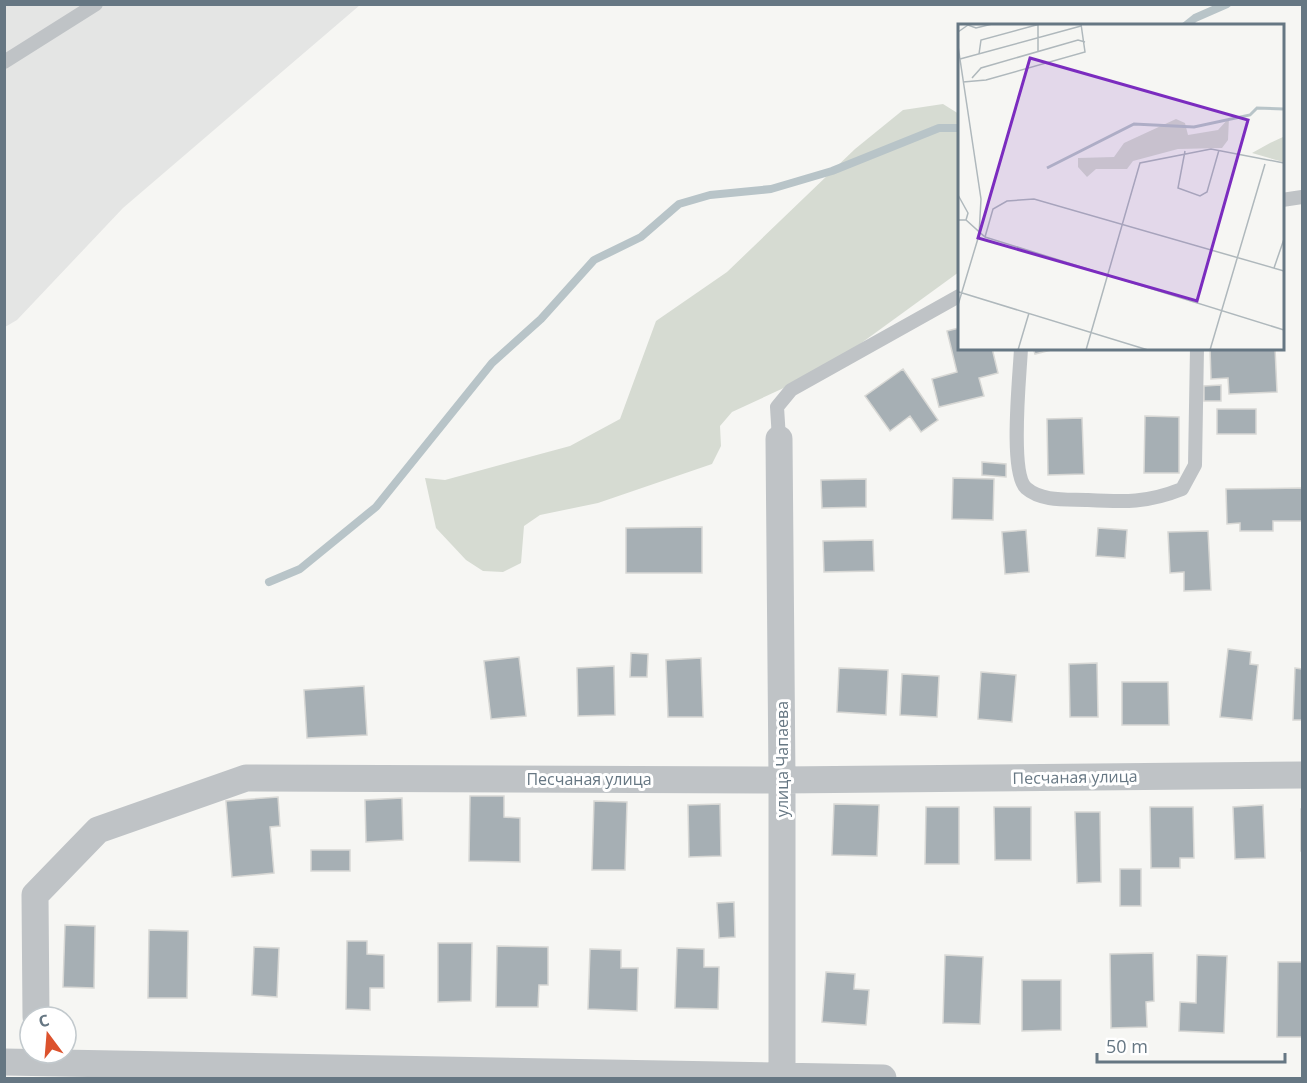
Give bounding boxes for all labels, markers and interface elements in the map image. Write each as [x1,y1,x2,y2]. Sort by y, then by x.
inset map [958,24,1283,350]
street label: улица Чапаева [771,701,793,817]
street label: Песчаная улица [1012,765,1138,789]
street label: Песчаная улица [526,768,652,790]
north arrow [18,1005,78,1065]
text: С [36,1009,52,1033]
scale bar [1097,1026,1284,1064]
text: 50 m [1106,1034,1148,1058]

